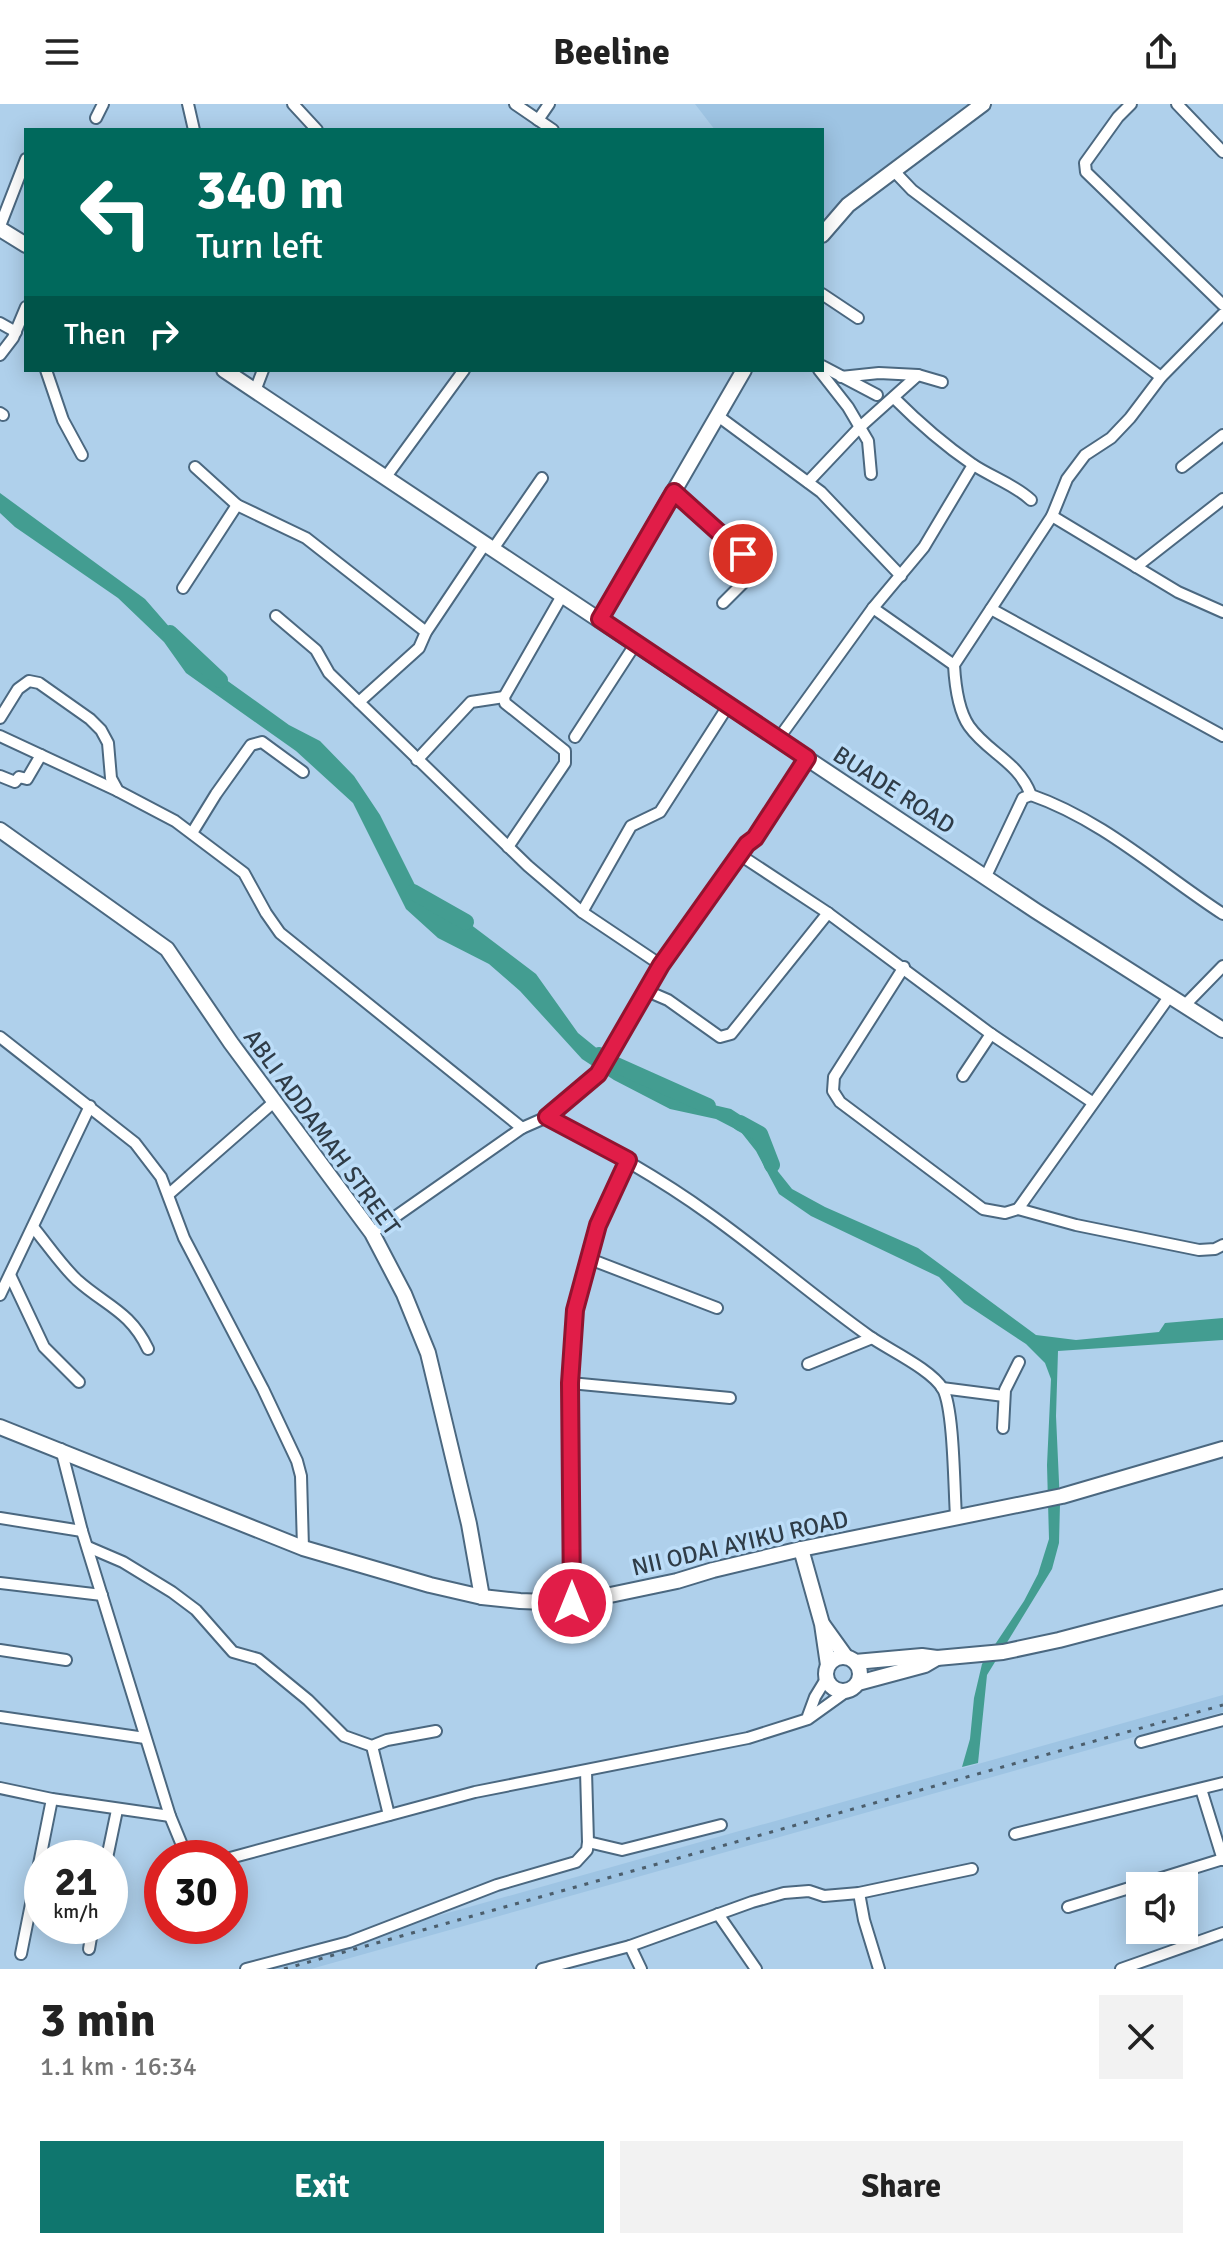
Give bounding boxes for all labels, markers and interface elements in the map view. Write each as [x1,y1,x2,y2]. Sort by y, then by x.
icon: menu [40,30,84,74]
text: Beeline [553,30,670,75]
icon: share [1139,30,1183,74]
text: 340 m [196,155,344,224]
icon: left [64,160,168,264]
text: Turn left [196,224,323,269]
icon: right [142,312,186,356]
text: Then [64,316,126,353]
pin [709,520,777,588]
icon: arrive [721,532,765,576]
street label: BUADE ROAD [828,740,960,840]
street label: ABLI ADDAMAH STREET [237,1023,407,1241]
street label: NII ODAI AYIKU ROAD [629,1503,851,1583]
position arrow [530,1561,614,1645]
speed limit sign: 30 [144,1840,248,1944]
text: 21 [54,1857,98,1907]
map controls [1126,1872,1198,1944]
button: sound [1126,1872,1198,1944]
text: km/h [53,1899,99,1924]
text: 3 min [40,1991,156,2050]
button: close [1099,1995,1183,2079]
text: 1.1 km · 16:34 [40,2051,197,2083]
button: Exit [40,2141,604,2233]
button: Share [620,2141,1183,2233]

